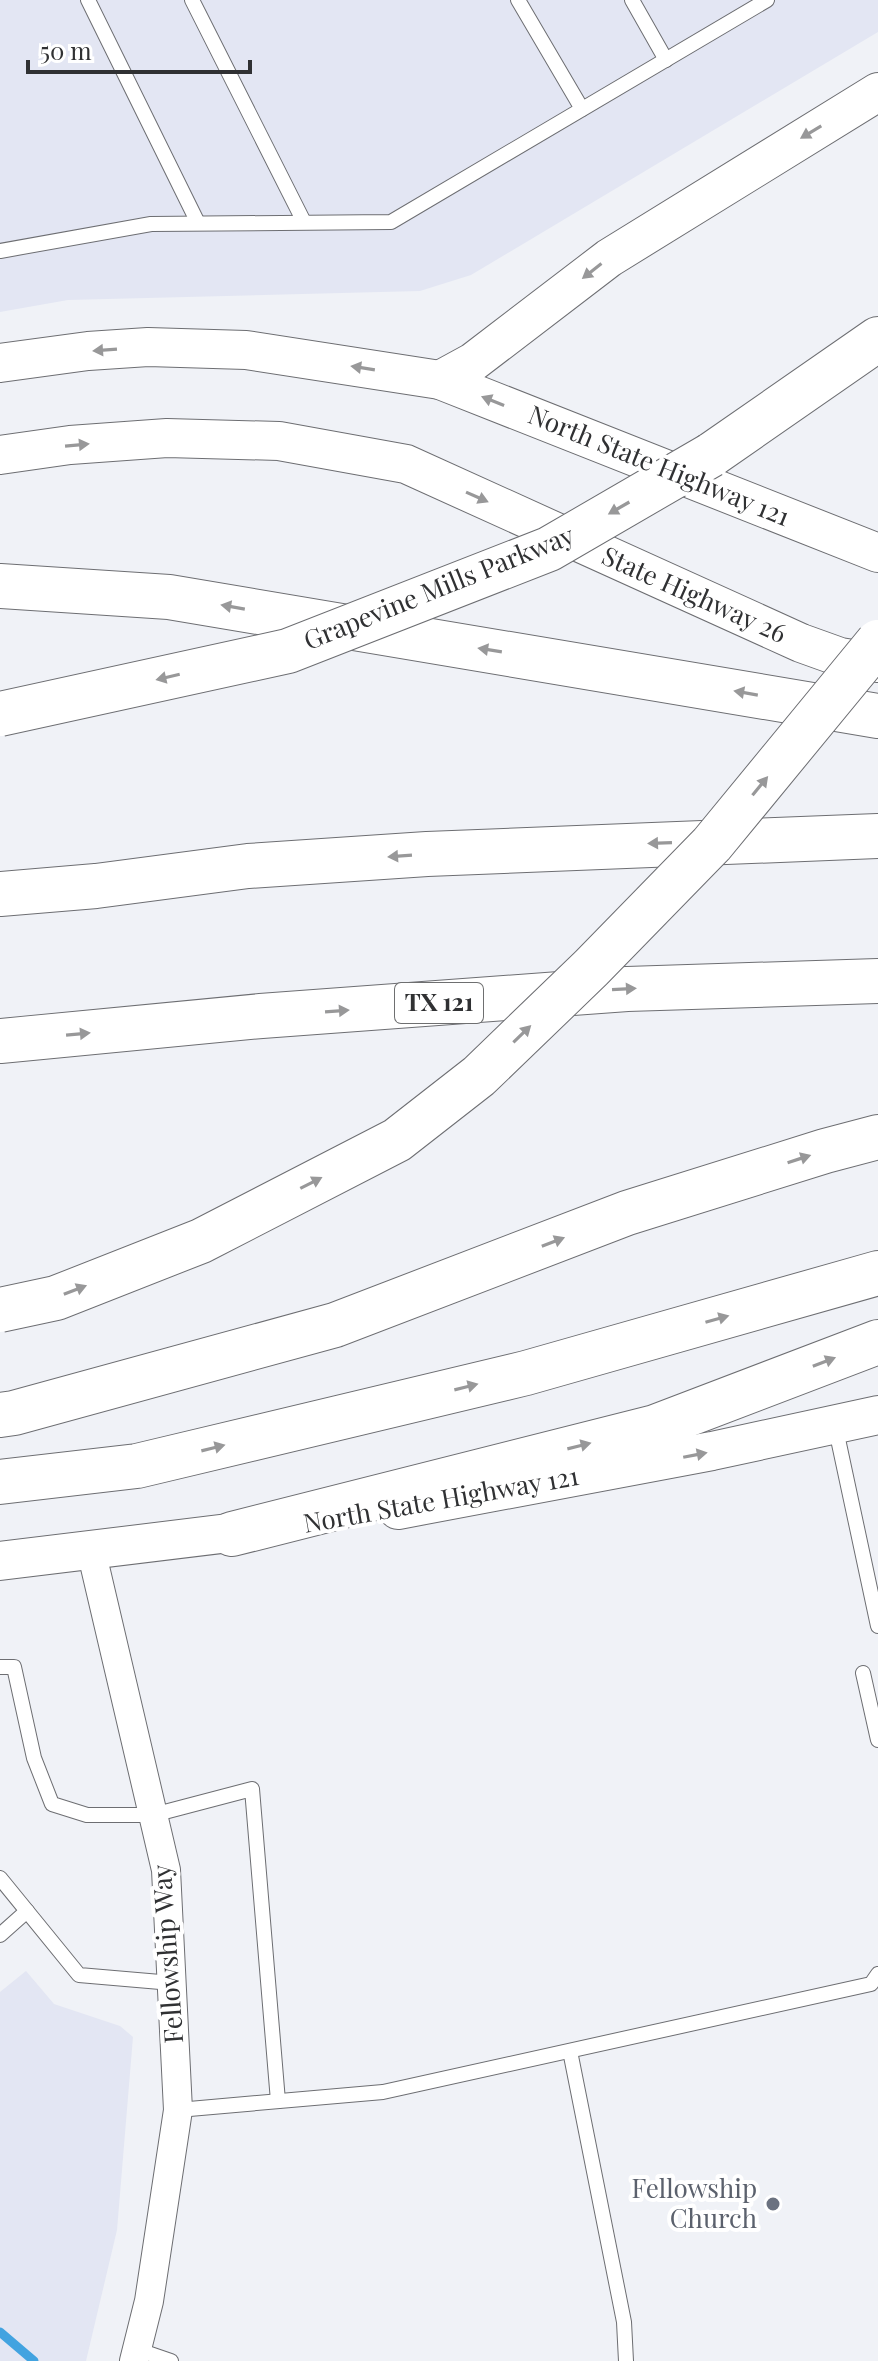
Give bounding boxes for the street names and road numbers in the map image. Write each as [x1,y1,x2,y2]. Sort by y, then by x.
street label: North State Highway 121 [524,396,796,533]
street label: Grapevine Mills Parkway [298,516,579,657]
street label: State Highway 26 [597,537,792,650]
road number: TX 121 [395,983,483,1023]
street label: North State Highway 121 [300,1457,582,1540]
street label: Fellowship Way [143,1863,190,2045]

